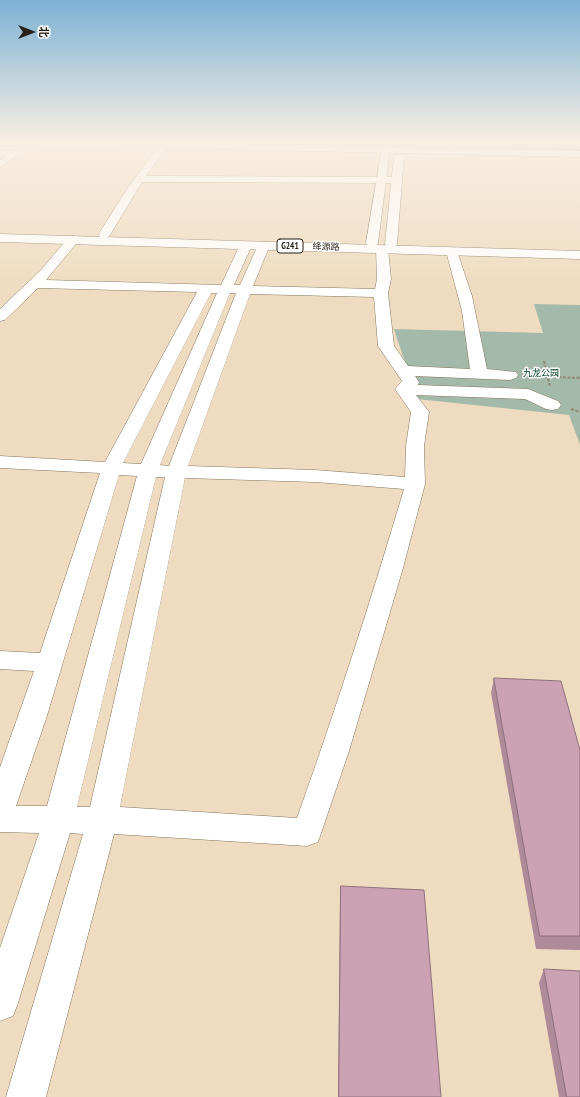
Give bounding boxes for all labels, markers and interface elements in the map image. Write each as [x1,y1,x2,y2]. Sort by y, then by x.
north arrow [12,12,52,52]
text: 北 [37,27,51,38]
road number: G241 [277,239,303,253]
street label: 绛源路 [312,241,340,253]
park label: 九龙公园 [523,368,559,378]

